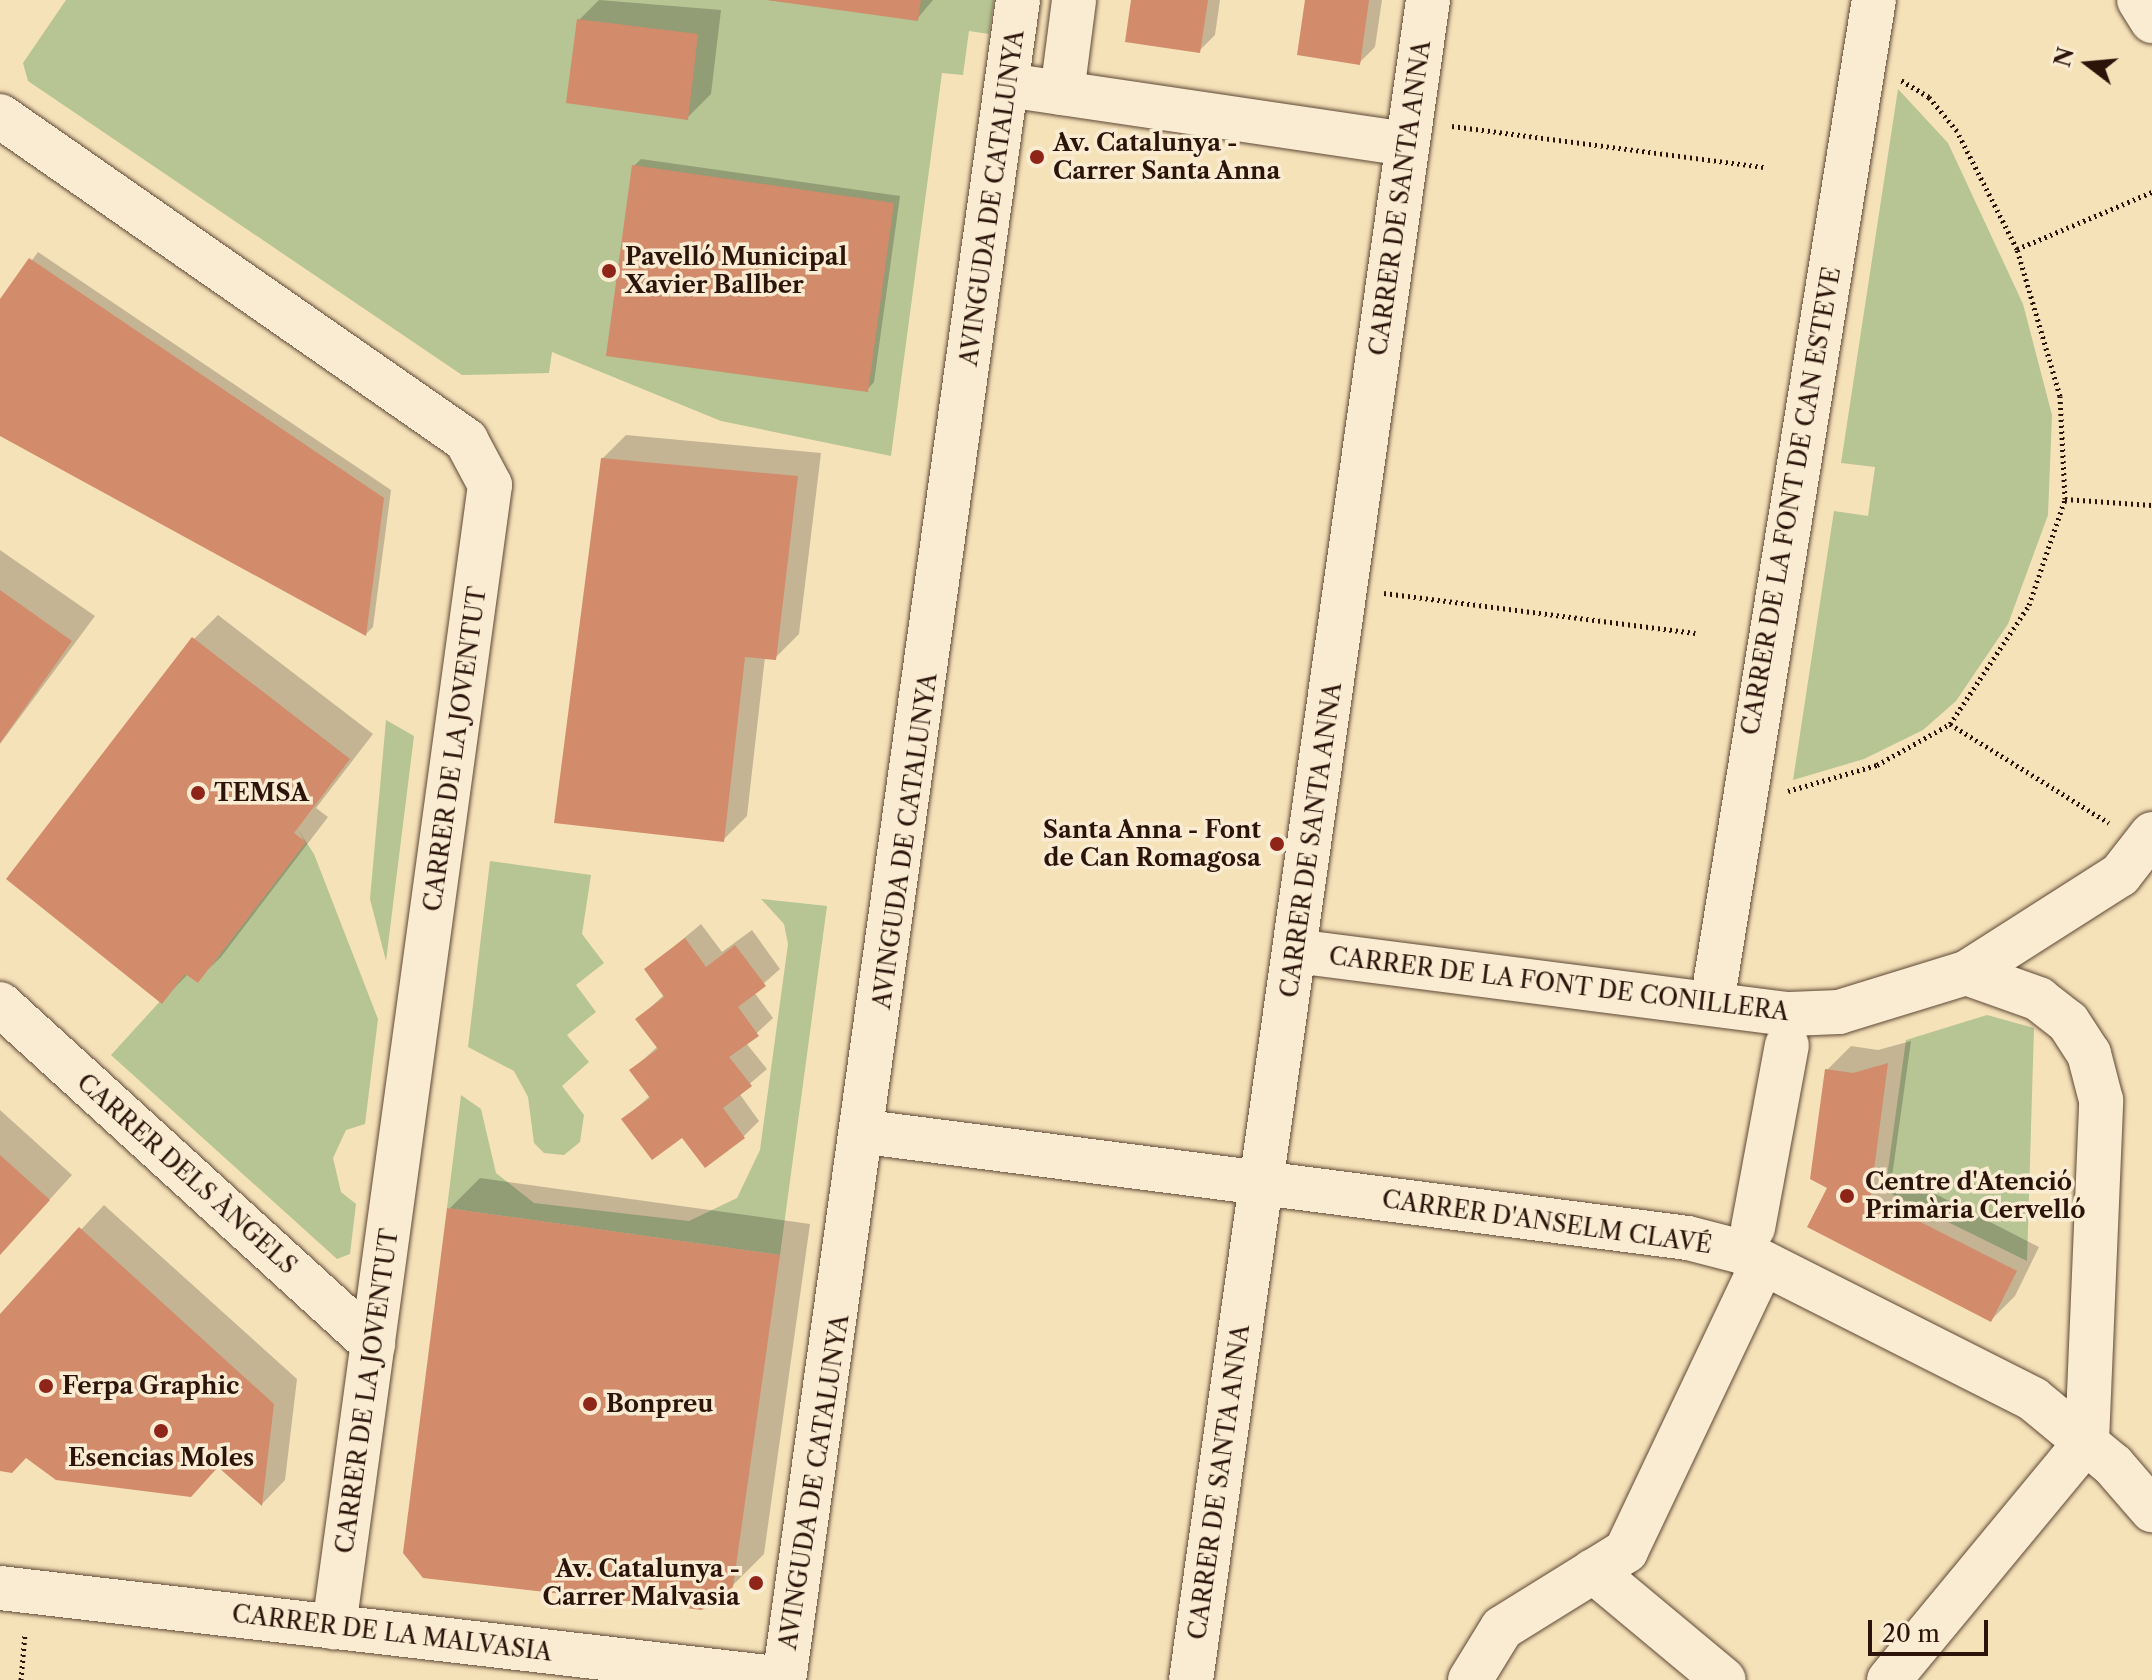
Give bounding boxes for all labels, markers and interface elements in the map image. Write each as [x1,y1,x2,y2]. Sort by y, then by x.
north arrow [2048,24,2128,104]
street label: AVINGUDA DE CATALUNYA [954,28,1030,368]
street label: CARRER DE SANTA ANNA [1363,37,1437,359]
text: N [2049,44,2080,70]
place label: Av. Catalunya - Carrer Santa Anna [1053,129,1282,185]
marker: Av. Catalunya - Carrer Santa Anna [1028,148,1046,166]
place label: Pavelló Municipal Xavier Ballber [625,243,847,299]
marker: Pavelló Municipal Xavier Ballber [600,262,618,280]
street label: CARRER DE LA FONT DE CAN ESTEVE [1735,263,1847,739]
street label: CARRER DE LA JOVENTUT [418,584,492,914]
street label: AVINGUDA DE CATALUNYA [867,671,943,1011]
street label: CARRER DE SANTA ANNA [1274,679,1348,1001]
place label: TEMSA [214,779,309,807]
marker: TEMSA [189,784,207,802]
place label: Santa Anna - Font de Can Romagosa [1041,816,1261,872]
marker: Santa Anna - Font de Can Romagosa [1268,835,1286,853]
street label: CARRER DE LA FONT DE CONILLERA [1326,941,1792,1027]
street label: CARRER DELS ÀNGELS [71,1067,303,1281]
place label: Centre d'Atenció Primària Cervelló [1865,1168,2086,1224]
street label: CARRER D'ANSELM CLAVÉ [1380,1185,1714,1259]
marker: Centre d'Atenció Primària Cervelló [1836,1185,1858,1207]
street label: CARRER DE LA JOVENTUT [330,1226,404,1556]
street label: AVINGUDA DE CATALUNYA [773,1312,855,1652]
street label: CARRER DE SANTA ANNA [1182,1321,1256,1643]
place label: Ferpa Graphic [62,1372,239,1400]
marker: Ferpa Graphic [37,1377,55,1395]
place label: Bonpreu [606,1390,713,1418]
marker: Bonpreu [581,1395,599,1413]
marker: Esencias Moles [152,1422,170,1440]
place label: Esencias Moles [68,1444,254,1472]
place label: Av. Catalunya - Carrer Malvasia [542,1555,740,1611]
marker: Av. Catalunya - Carrer Malvasia [747,1574,765,1592]
street label: CARRER DE LA MALVASIA [229,1599,555,1667]
scale bar [1872,1604,1992,1654]
text: 20 m [1882,1619,1940,1648]

